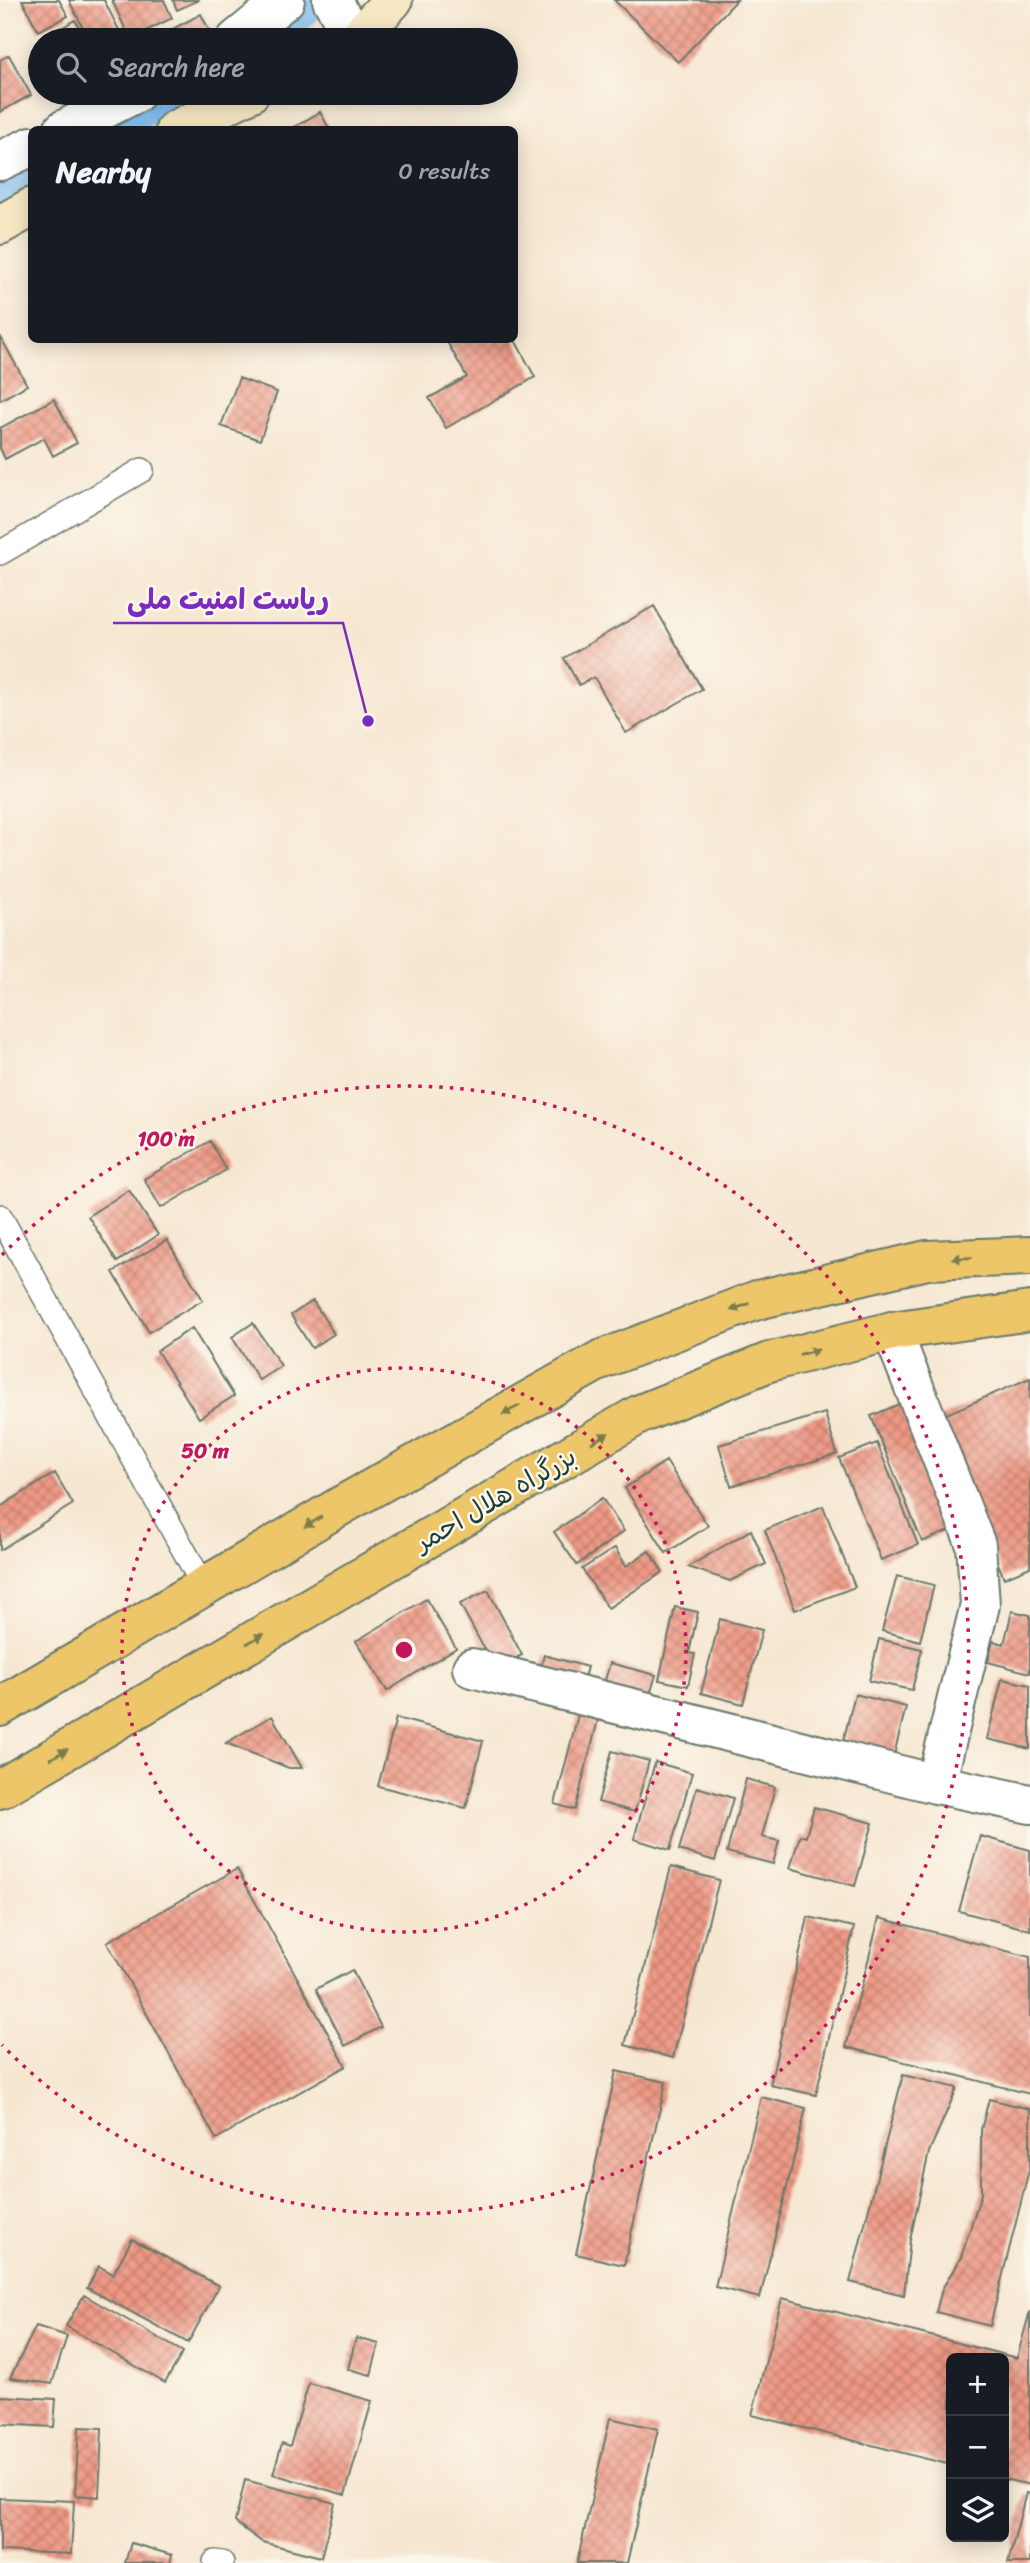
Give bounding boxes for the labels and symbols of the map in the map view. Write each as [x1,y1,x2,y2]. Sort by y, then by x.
callout: ریاست امنیت ملی [113,574,343,623]
text: ریاست امنیت ملی [127,575,329,624]
text: 100 m [137,1120,195,1158]
one-way arrow [951,1253,973,1264]
one-way arrow [730,1301,751,1312]
one-way arrow [798,1346,820,1357]
one-way arrow [502,1404,521,1416]
text: 50 m [181,1432,230,1470]
one-way arrow [590,1432,609,1444]
street label: بزرگراه هلال احمر [403,1434,585,1565]
one-way arrow [304,1516,323,1528]
one-way arrow [246,1633,265,1646]
centre of rings [392,1638,416,1662]
one-way arrow [49,1748,68,1761]

